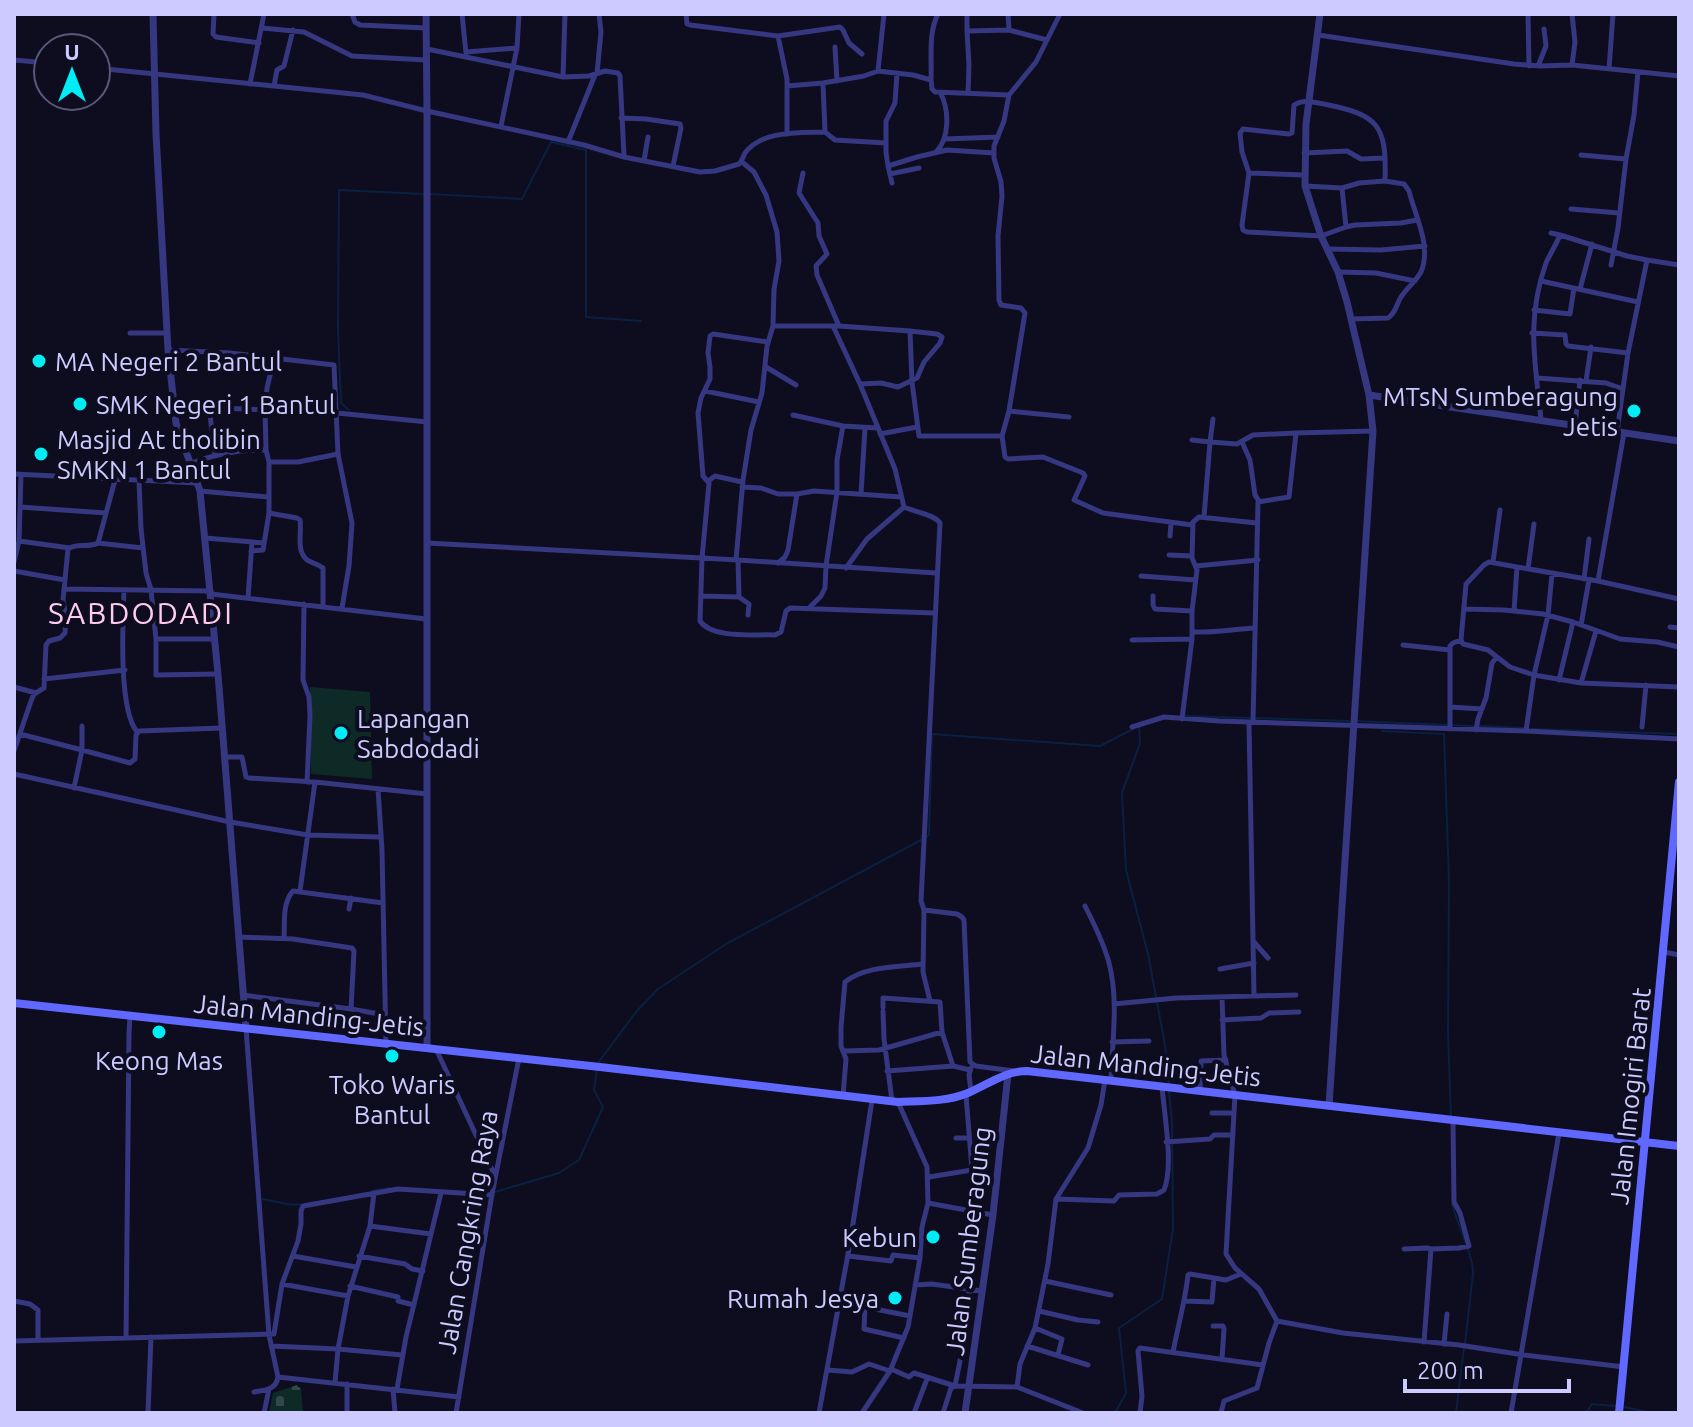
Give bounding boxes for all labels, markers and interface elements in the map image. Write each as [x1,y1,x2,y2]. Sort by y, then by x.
north arrow [32,32,112,112]
text: U [64,39,80,64]
place label: MA Negeri 2 Bantul [55,347,282,376]
marker: MA Negeri 2 Bantul [30,352,48,370]
place label: MTsN Sumberagung Jetis [1383,382,1618,441]
place label: SMK Negeri 1 Bantul [96,390,336,419]
marker: SMK Negeri 1 Bantul [71,395,89,413]
marker: MTsN Sumberagung Jetis [1625,402,1643,420]
place label: Masjid At tholibin SMKN 1 Bantul [57,425,261,484]
marker: Masjid At tholibin SMKN 1 Bantul [32,445,50,463]
district label: SABDODADI [48,596,234,630]
place label: Lapangan Sabdodadi [357,704,480,763]
marker: Lapangan Sabdodadi [332,724,350,742]
street label: Jalan Imogiri Barat [1604,986,1656,1206]
street label: Jalan Manding-Jetis [192,988,426,1042]
marker: Keong Mas [150,1023,168,1041]
street label: Jalan Manding-Jetis [1029,1038,1263,1092]
place label: Keong Mas [95,1046,223,1075]
marker: Toko Waris Bantul [383,1047,401,1065]
place label: Toko Waris Bantul [329,1070,455,1129]
street label: Jalan Cangkring Raya [431,1108,503,1356]
street label: Jalan Sumberagung [940,1125,996,1357]
place label: Kebun [842,1223,917,1252]
marker: Kebun [924,1228,942,1246]
place label: Rumah Jesya [727,1284,879,1313]
marker: Rumah Jesya [886,1289,904,1307]
scale bar [1405,1343,1569,1393]
text: 200 m [1417,1357,1484,1384]

